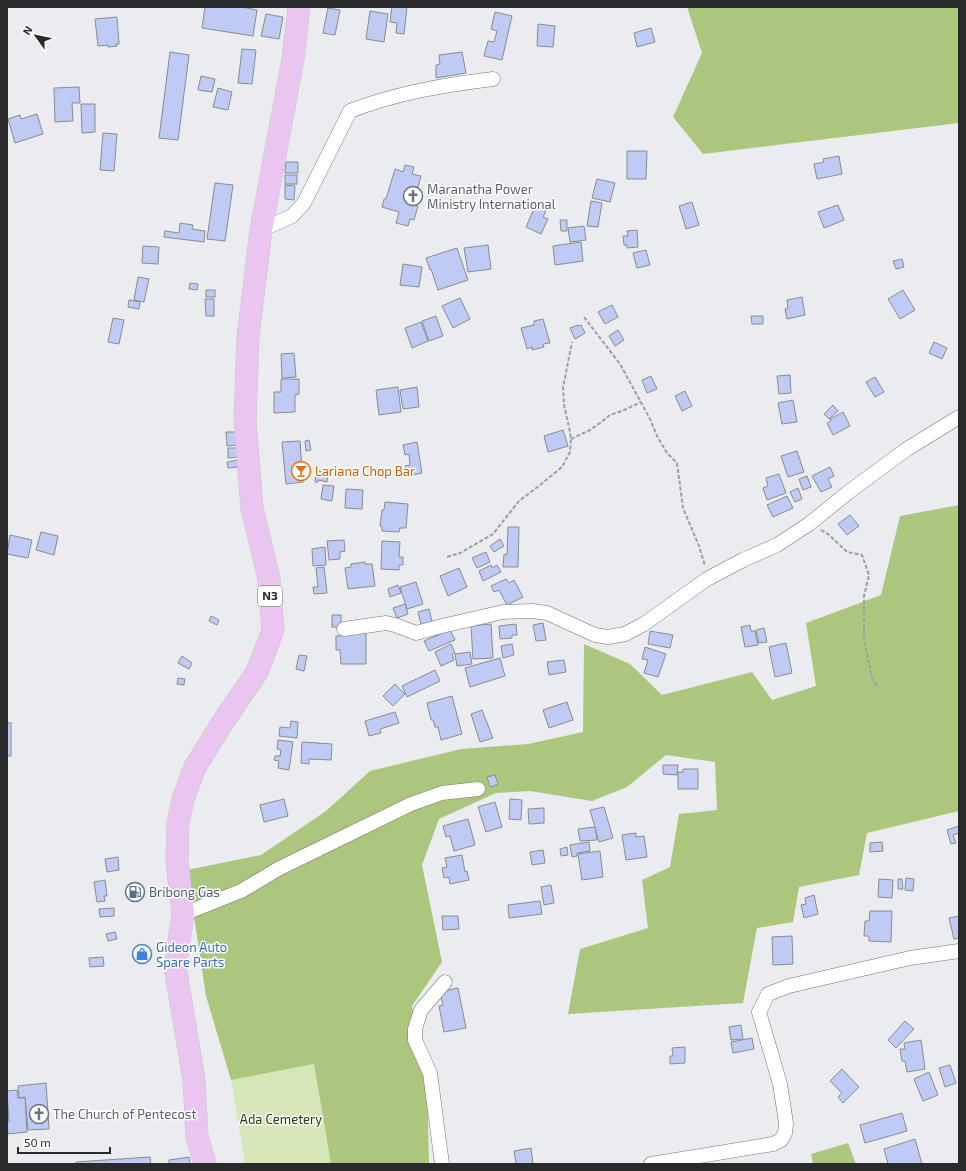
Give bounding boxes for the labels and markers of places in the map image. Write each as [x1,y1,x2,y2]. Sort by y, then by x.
place label: Maranatha Power Ministry International [427,181,556,212]
church icon: Maranatha Power Ministry International [402,185,424,207]
bar icon: Lariana Chop Bar [290,460,312,482]
place label: Lariana Chop Bar [315,463,415,479]
fuel station icon: Bribong Gas [124,881,146,903]
place label: Bribong Gas [149,884,220,900]
place label: Gideon Auto Spare Parts [156,939,227,970]
shop icon: Gideon Auto Spare Parts [131,943,153,965]
church icon: The Church of Pentecost [28,1103,50,1125]
place label: The Church of Pentecost [53,1106,196,1122]

